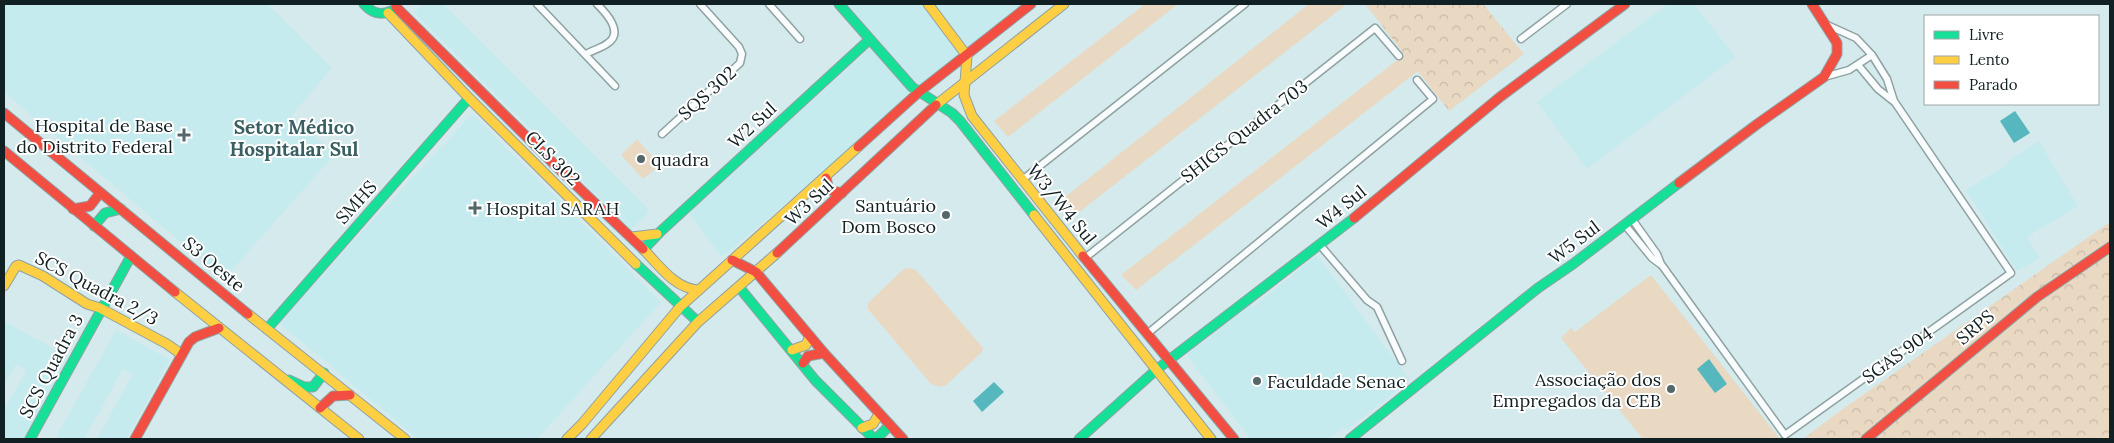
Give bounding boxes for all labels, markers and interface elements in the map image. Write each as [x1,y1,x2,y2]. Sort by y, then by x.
legend [1924,15,2099,105]
text: Livre [1969,25,2004,44]
text: Lento [1969,50,2010,69]
street label: SQS 302 [673,61,741,125]
street label: SHIGS Quadra 703 [1176,74,1312,188]
text: Parado [1969,75,2018,94]
street label: W2 Sul [723,97,781,153]
place label: Hospital de Base do Distrito Federal [16,114,173,158]
district label: Setor Médico Hospitalar Sul [229,115,359,161]
street label: CLS 302 [521,126,585,190]
marker: Hospital de Base do Distrito Federal [177,128,191,142]
place label: quadra [651,148,709,171]
marker: quadra [635,153,647,165]
street label: W3/W4 Sul [1022,159,1102,249]
street label: W3 Sul [780,174,838,230]
street label: SMHS [330,175,382,229]
street label: W4 Sul [1311,180,1371,234]
place label: Santuário Dom Bosco [841,194,936,238]
place label: Hospital SARAH [486,197,619,220]
marker: Hospital SARAH [468,201,482,215]
marker: Santuário Dom Bosco [940,209,952,221]
street label: W5 Sul [1544,215,1604,269]
street label: S3 Oeste [178,231,250,297]
street label: SCS Quadra 2/3 [31,246,163,330]
street label: SRPS [1951,304,1999,350]
street label: SCS Quadra 3 [14,310,88,422]
street label: SGAS 904 [1857,322,1937,388]
place label: Associação dos Empregados da CEB [1492,368,1661,412]
place label: Faculdade Senac [1267,370,1406,393]
marker: Faculdade Senac [1251,375,1263,387]
marker: Associação dos Empregados da CEB [1665,383,1677,395]

